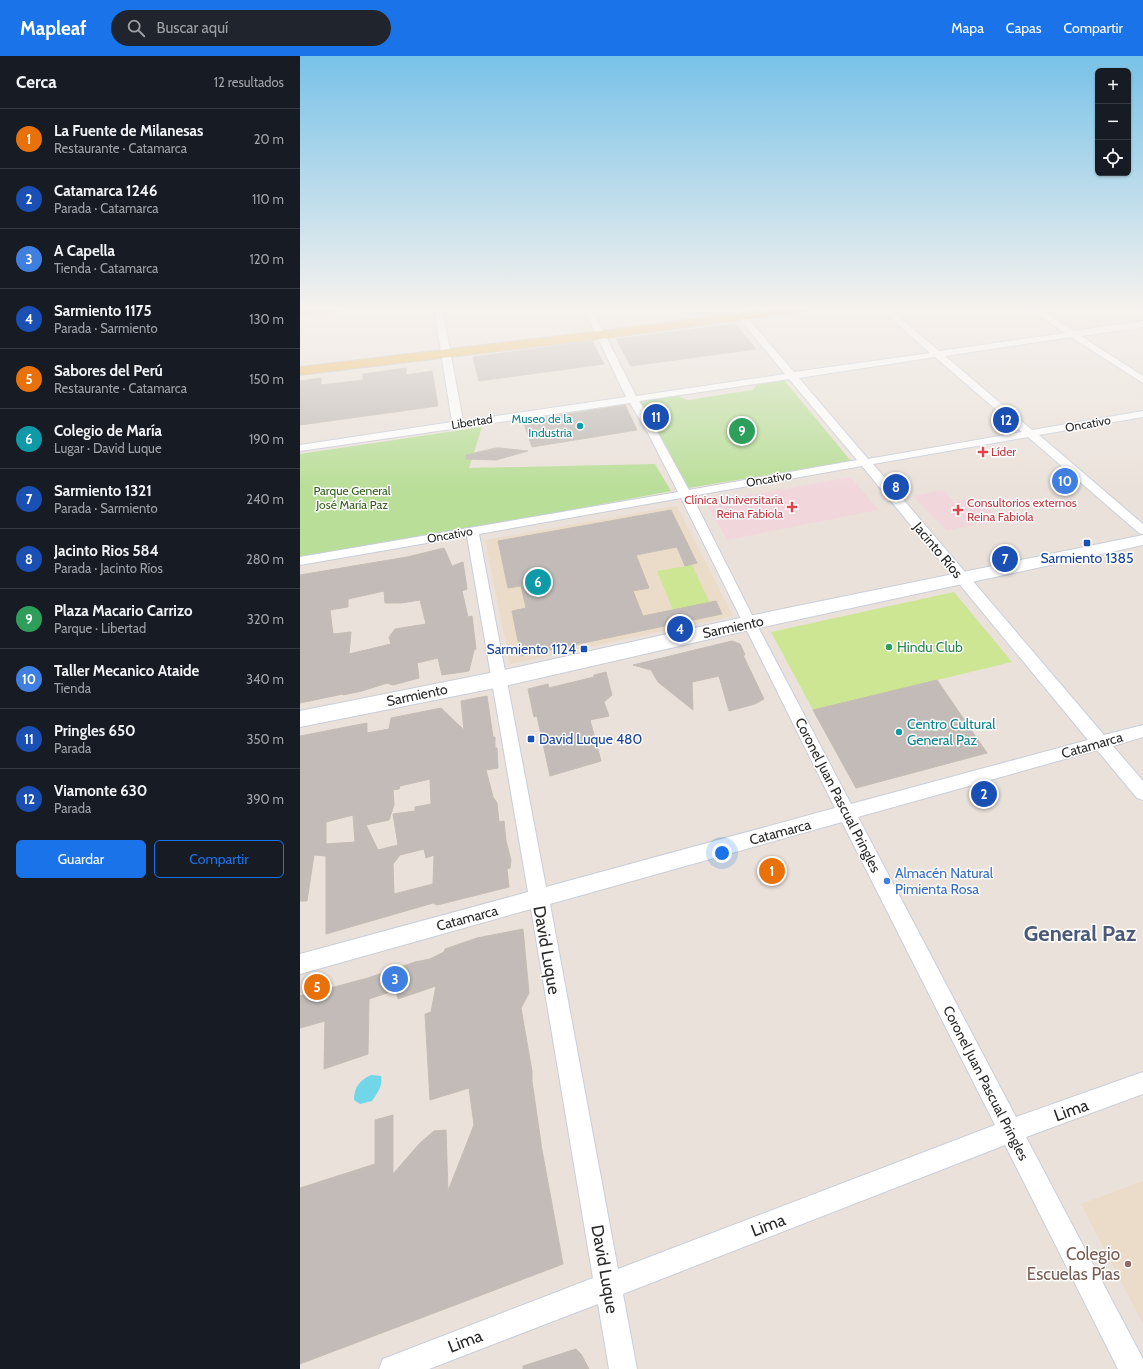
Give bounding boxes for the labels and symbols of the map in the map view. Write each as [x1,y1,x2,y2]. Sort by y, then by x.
pin: 11 [643,402,669,432]
pin: 12 [993,405,1019,435]
street label: Libertad [450,411,494,432]
place label: Museo de la Industria [512,411,572,440]
street label: Oncativo [1064,412,1112,435]
pin: 9 [729,416,755,446]
marker: Museo de la Industria [575,421,585,431]
place label: Líder [991,444,1016,459]
marker: Líder [978,447,988,457]
pin: 10 [1052,466,1078,496]
street label: Oncativo [745,467,793,490]
pin: 8 [883,472,909,502]
park label: Parque General José María Paz [313,483,391,512]
place label: Clínica Universitaria Reina Fabiola [684,492,783,521]
place label: Consultorios externos Reina Fabiola [967,495,1077,524]
marker: Clínica Universitaria Reina Fabiola [786,501,798,513]
marker: Consultorios externos Reina Fabiola [952,504,964,516]
street label: Jacinto Ríos [909,518,967,582]
street label: Oncativo [426,523,474,546]
marker: Sarmiento 1385 [1082,538,1092,548]
pin: 7 [992,544,1018,574]
place label: Sarmiento 1385 [1040,549,1134,567]
pin: 6 [525,567,551,597]
street label: Sarmiento [701,612,765,642]
pin: 4 [667,614,693,644]
place label: Hindu Club [897,638,963,656]
place label: Sarmiento 1124 [486,640,576,658]
marker: Hindu Club [884,642,894,652]
marker: Sarmiento 1124 [579,644,589,654]
street label: Sarmiento [385,680,449,710]
street label: Coronel Juan Pascual Pringles [791,715,885,876]
place label: Centro Cultural General Paz [907,715,996,749]
marker: Centro Cultural General Paz [894,727,904,737]
street label: Catamarca [1059,728,1125,762]
place label: David Luque 480 [539,730,643,748]
marker: David Luque 480 [526,734,536,744]
pin: 2 [971,779,997,809]
street label: Catamarca [747,815,813,849]
your location [712,843,732,863]
pin: 1 [759,856,785,886]
place label: Almacén Natural Pimienta Rosa [895,864,994,898]
marker: Almacén Natural Pimienta Rosa [882,876,892,886]
street label: Catamarca [434,901,500,935]
street label: David Luque [529,904,565,996]
district label: General Paz [1024,920,1137,947]
pin: 3 [382,964,408,994]
pin: 5 [304,972,330,1002]
street label: Coronel Juan Pascual Pringles [939,1003,1033,1164]
street label: Lima [1051,1094,1092,1125]
street label: Lima [748,1209,789,1241]
street label: David Luque [587,1223,623,1315]
place label: Colegio Escuelas Pías [1027,1244,1120,1284]
marker: Colegio Escuelas Pías [1123,1259,1133,1269]
street label: Lima [445,1325,486,1357]

